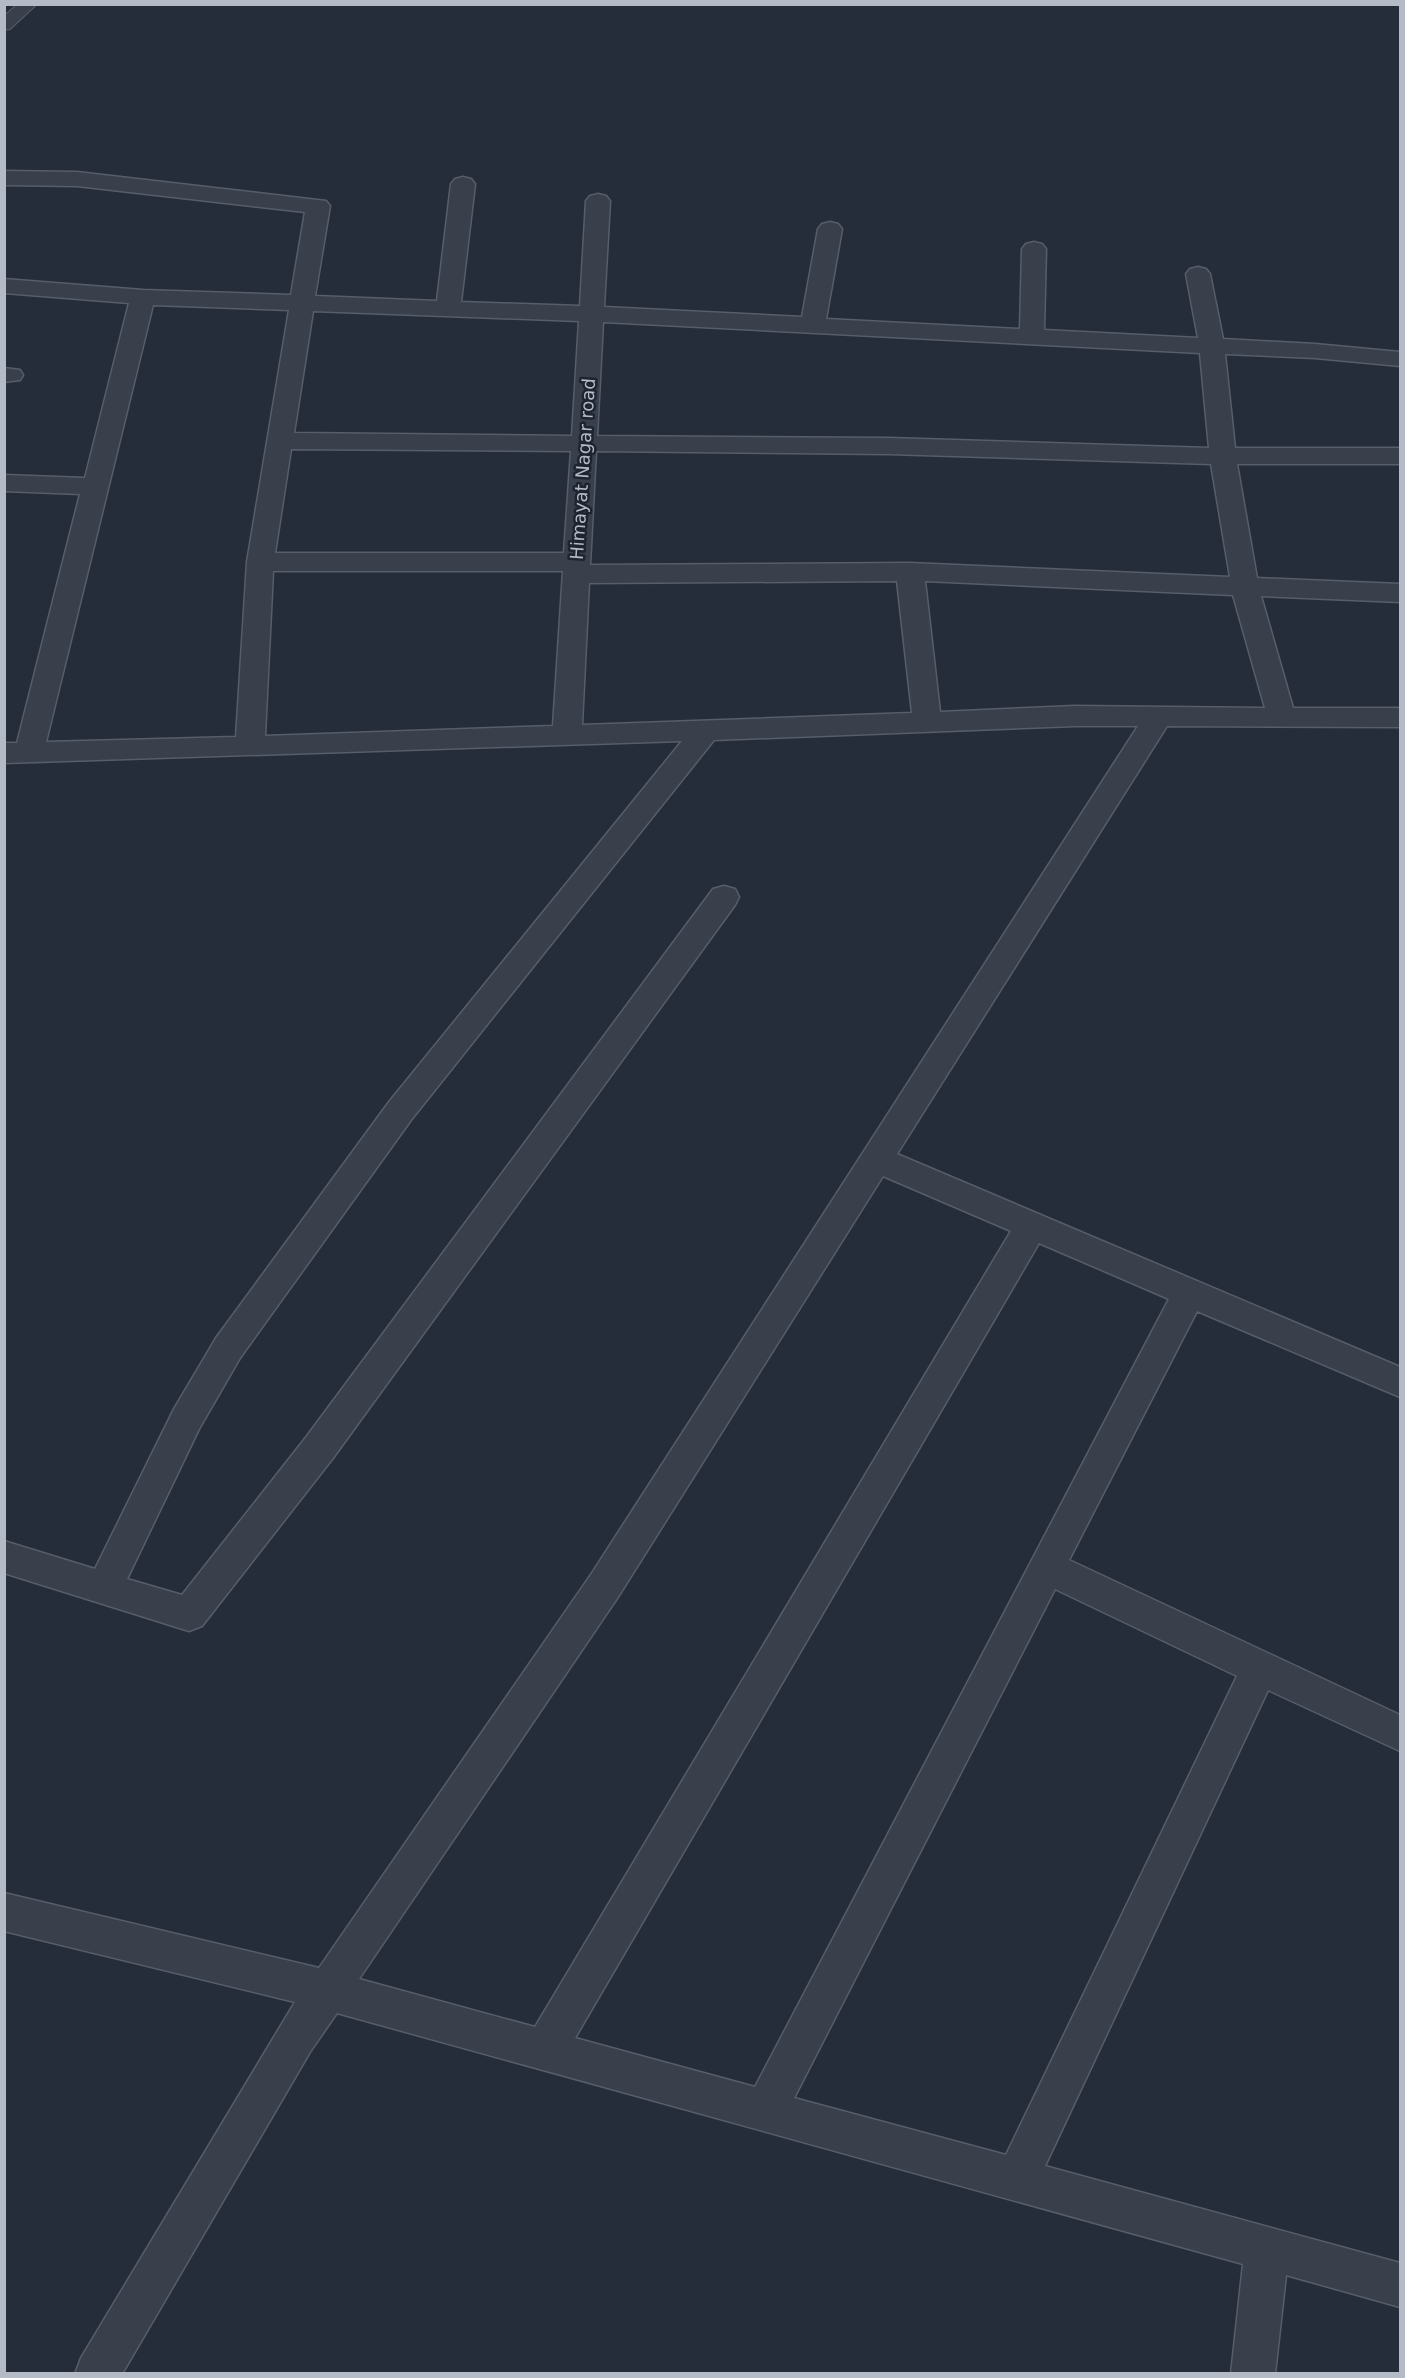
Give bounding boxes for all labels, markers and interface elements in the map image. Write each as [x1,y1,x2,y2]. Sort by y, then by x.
street label: Himayat Nagar road [566,377,599,561]

